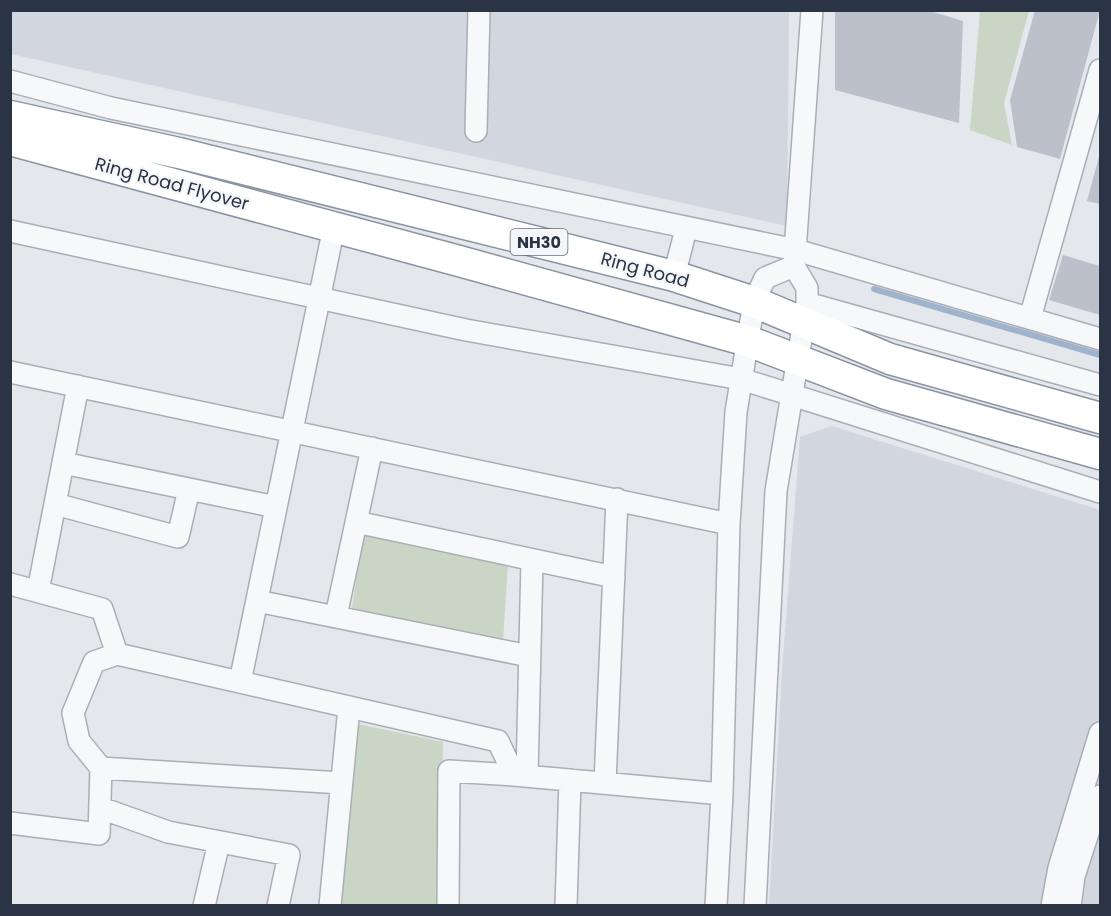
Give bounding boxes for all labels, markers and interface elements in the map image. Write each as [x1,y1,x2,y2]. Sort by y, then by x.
street label: Ring Road Flyover [92,151,252,216]
road number: NH30 [510,229,568,255]
street label: Ring Road [598,246,692,293]

